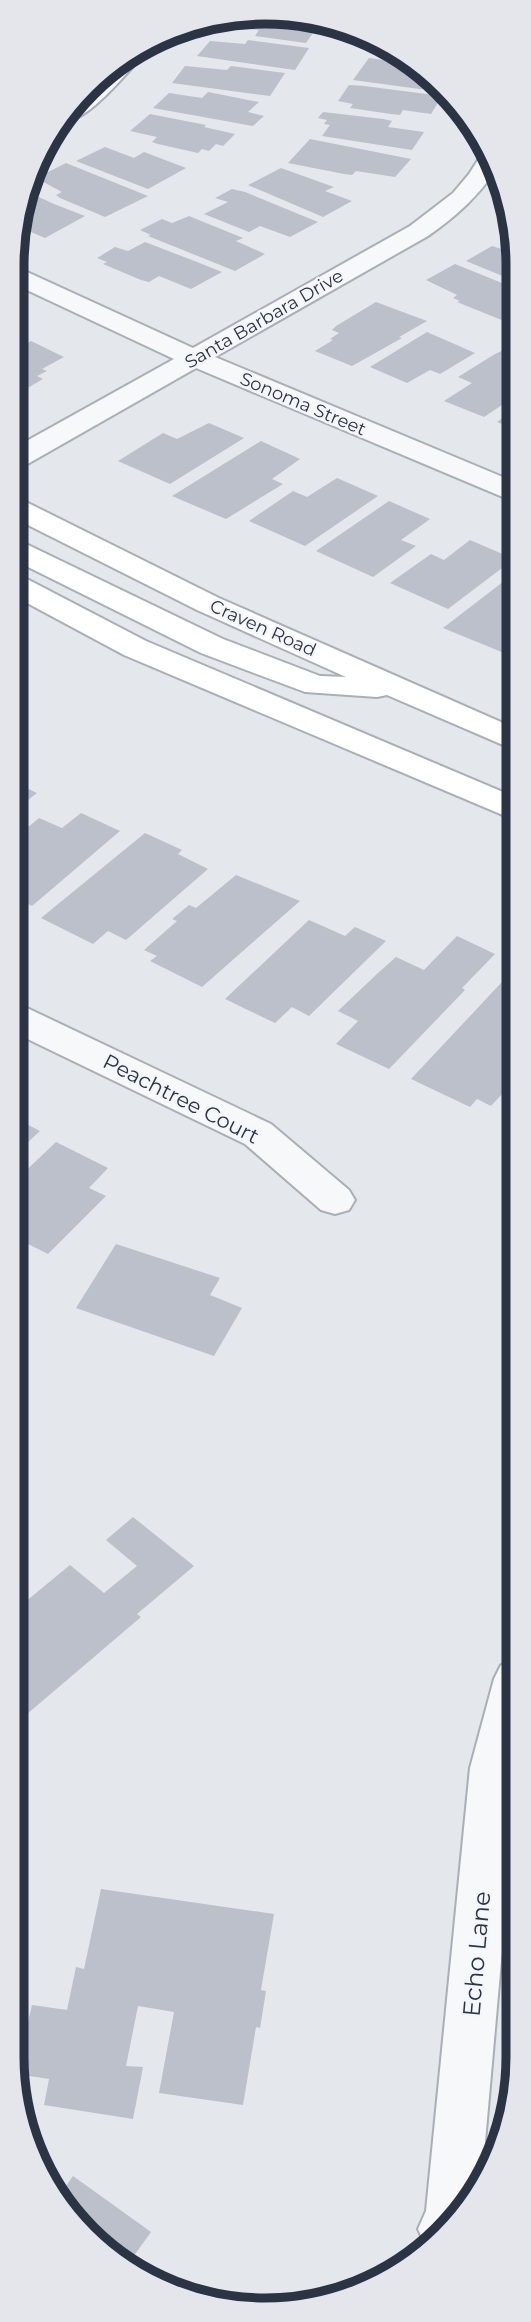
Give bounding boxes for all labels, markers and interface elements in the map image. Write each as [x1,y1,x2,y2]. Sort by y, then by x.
street label: Santa Barbara Drive [181,265,347,373]
street label: Sonoma Street [237,368,369,440]
street label: Craven Road [206,595,320,661]
street label: Peachtree Court [99,1048,264,1149]
street label: Echo Lane [457,1890,496,2018]

